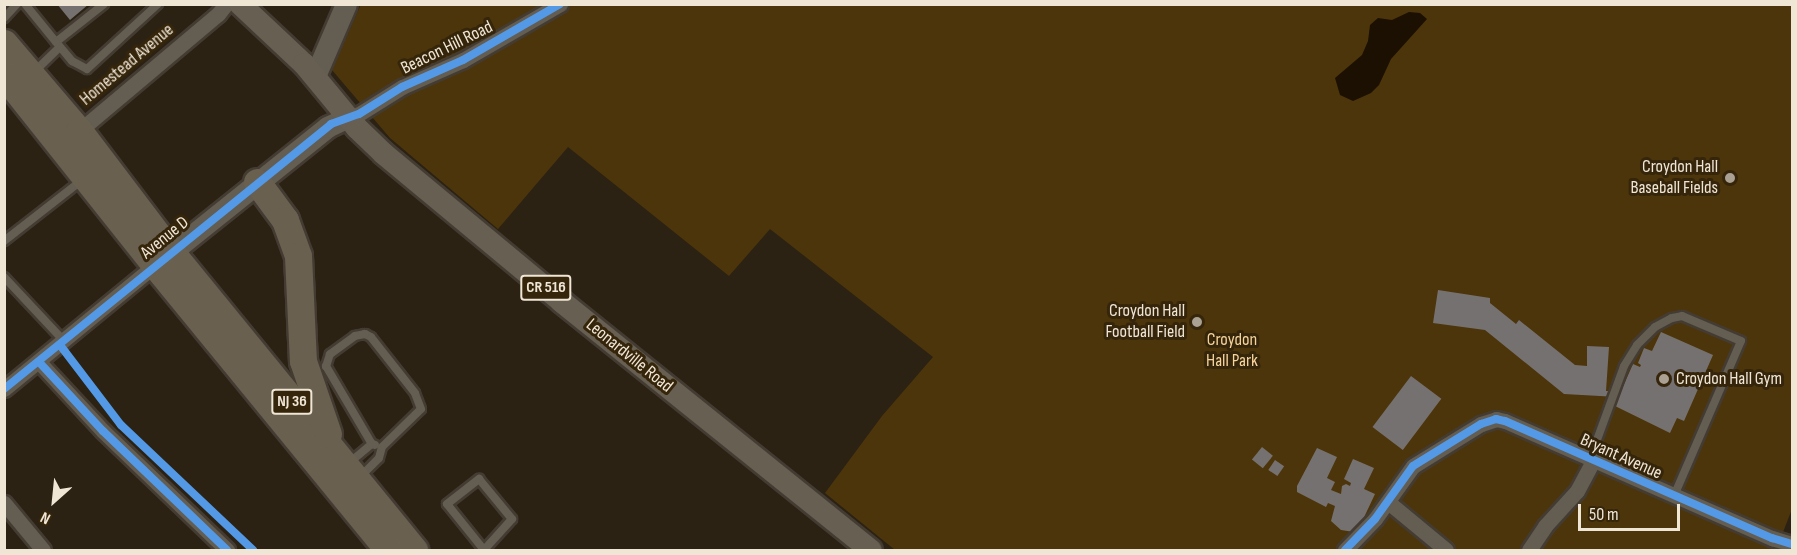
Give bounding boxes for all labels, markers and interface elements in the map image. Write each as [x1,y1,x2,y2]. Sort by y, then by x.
street label: Beacon Hill Road [398,17,496,79]
street label: Homestead Avenue [76,20,178,110]
place label: Croydon Hall Baseball Fields [1630,157,1718,200]
marker: Croydon Hall Baseball Fields [1723,171,1737,185]
street label: Avenue D [137,212,193,264]
road number: CR 516 [519,275,573,301]
place label: Croydon Hall Football Field [1106,301,1185,344]
street label: Leonardville Road [581,314,677,398]
marker: Croydon Hall Football Field [1190,315,1204,329]
park label: Croydon Hall Park [1206,330,1258,372]
place label: Croydon Hall Gym [1676,368,1782,390]
marker: Croydon Hall Gym [1657,372,1671,386]
road number: NJ 36 [271,389,313,415]
street label: Bryant Avenue [1577,429,1665,485]
north arrow [24,471,84,531]
scale bar [1581,492,1683,530]
text: 50 m [1589,504,1619,525]
text: N [37,507,54,528]

